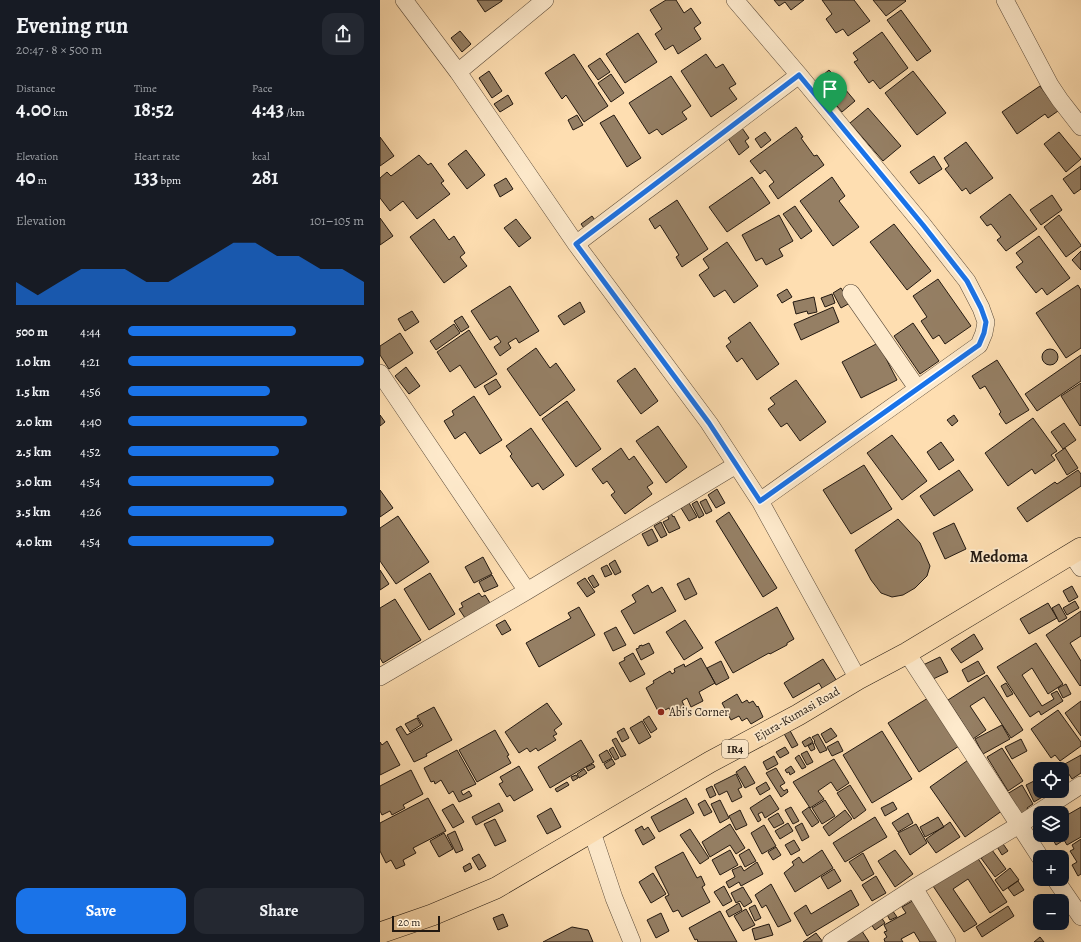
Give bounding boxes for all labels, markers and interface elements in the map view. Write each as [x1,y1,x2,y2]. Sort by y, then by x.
text: Evening run [16,11,128,41]
button: share [322,13,364,55]
text: 20:47 · 8 × 500 m [16,41,102,58]
pin [813,72,847,113]
icon: arrive [819,78,841,100]
text: Distance [16,81,55,96]
text: Time [134,81,157,96]
text: Pace [252,81,272,96]
text: 4.00 [16,96,51,123]
text: 18:52 [134,96,174,123]
text: 4:43 [252,96,284,123]
text: km [51,105,68,120]
text: /km [284,105,305,120]
text: Elevation [16,149,58,164]
text: Heart rate [134,149,180,164]
text: kcal [252,149,270,164]
text: 40 [16,164,35,191]
text: 133 [134,164,158,191]
text: 281 [252,164,278,191]
text: m [35,173,47,188]
text: bpm [158,173,181,188]
text: Elevation [16,212,66,229]
text: 101–105 m [310,212,364,229]
text: 500 m [16,323,48,340]
text: 4:44 [80,323,101,340]
text: 1.0 km [16,353,51,370]
text: 4:21 [80,353,100,370]
text: 1.5 km [16,383,50,400]
text: 4:56 [80,383,101,400]
text: 2.0 km [16,413,52,430]
text: 4:40 [80,413,102,430]
text: 2.5 km [16,443,51,460]
text: 4:52 [80,443,101,460]
text: 3.0 km [16,473,52,490]
text: 4:54 [80,473,100,490]
text: 3.5 km [16,503,51,520]
text: 4:26 [80,503,101,520]
text: 4.0 km [16,533,52,550]
text: 4:54 [80,533,100,550]
district label: Medoma [970,546,1029,568]
street label: Ejura-Kumasi Road [752,683,843,745]
place label: Abi's Corner [668,704,729,720]
marker: Abi's Corner [656,707,666,717]
road number: IR4 [722,740,748,758]
map controls [1033,762,1069,930]
button: locate [1033,762,1069,798]
button: layers [1033,806,1069,842]
button: + [1033,850,1069,886]
button: Save [16,888,186,934]
button: Share [194,888,364,934]
button: − [1033,894,1069,930]
scale bar [392,914,440,933]
text: 20 m [398,915,420,930]

